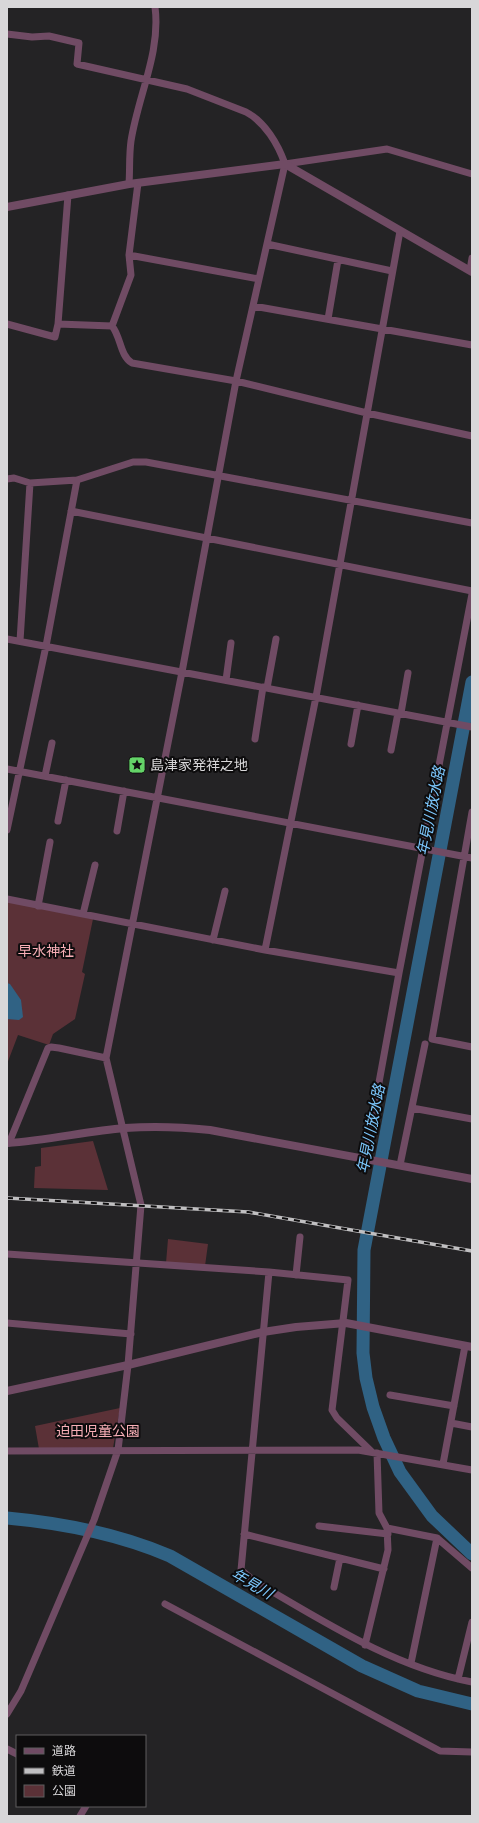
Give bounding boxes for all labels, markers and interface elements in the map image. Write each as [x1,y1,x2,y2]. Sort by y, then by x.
place icon: 島津家発祥之地 [127,755,147,775]
place label: 島津家発祥之地 [150,757,248,774]
water label: 年見川放水路 [414,763,449,857]
park label: 早水神社 [18,943,74,960]
water label: 年見川放水路 [354,1081,389,1175]
park label: 迫田児童公園 [56,1423,140,1440]
water label: 年見川 [228,1565,278,1604]
legend [16,1735,146,1807]
text: 道路 [52,1744,76,1758]
text: 鉄道 [52,1764,76,1778]
text: 公園 [52,1784,76,1798]

